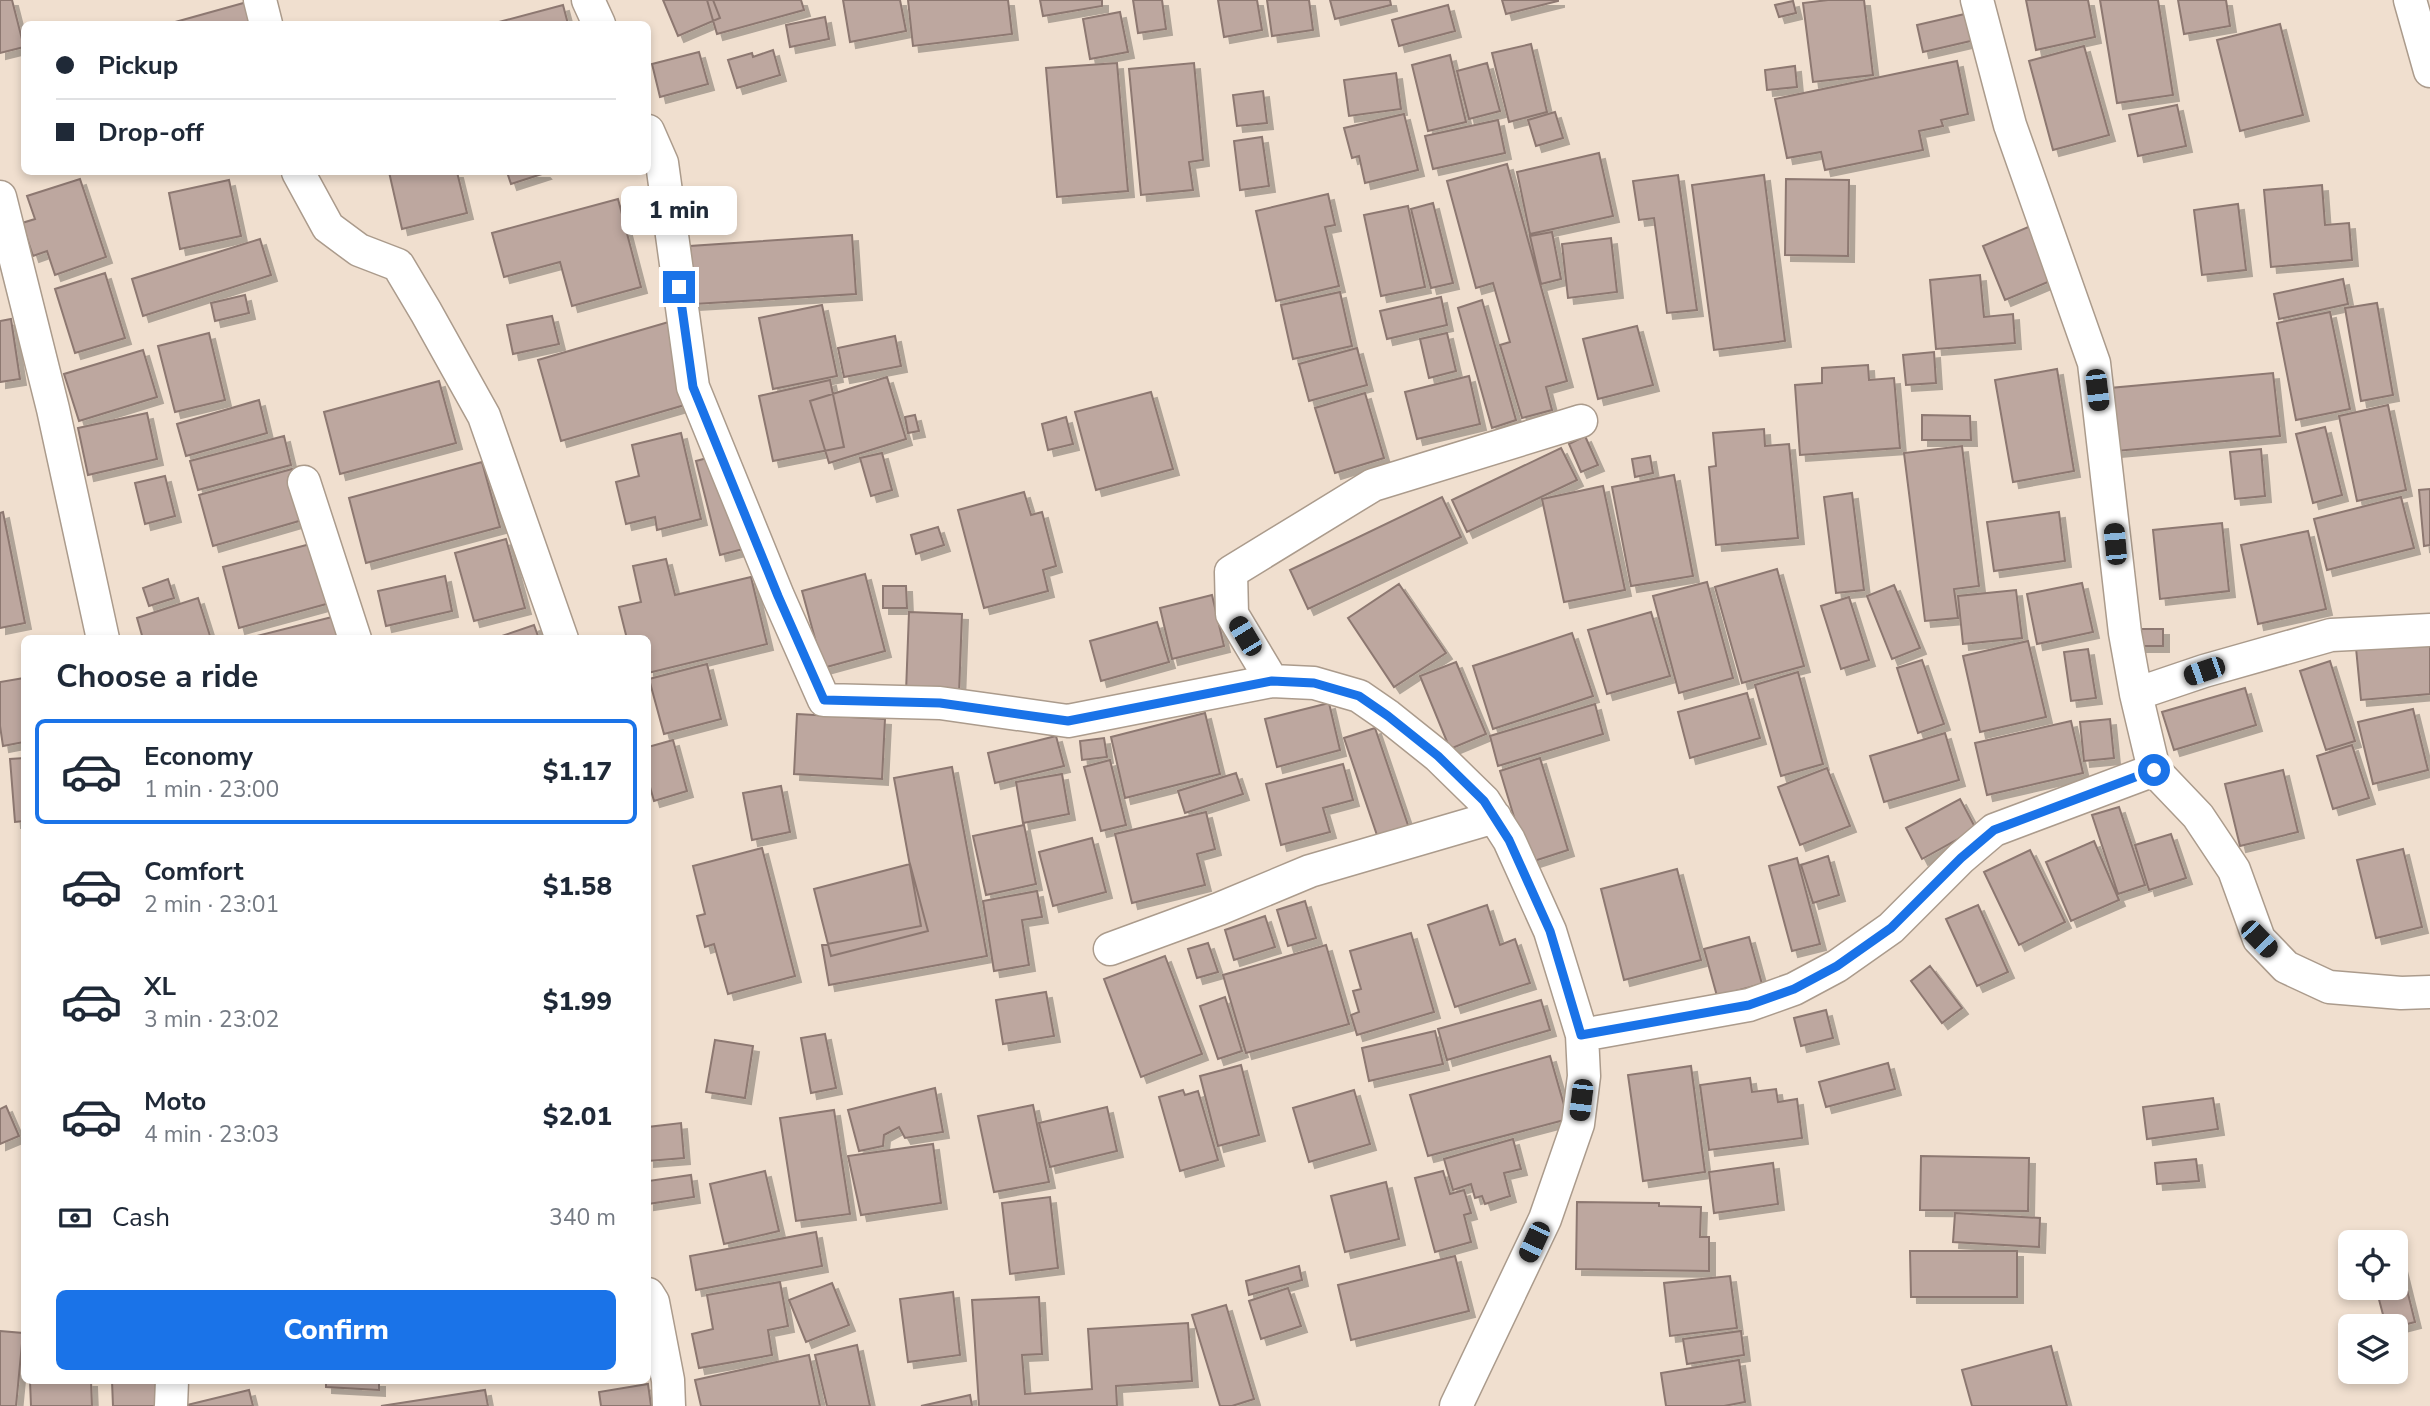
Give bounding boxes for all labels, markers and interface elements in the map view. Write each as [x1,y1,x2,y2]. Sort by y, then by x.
text: Pickup [98,48,178,83]
text: Drop-off [98,115,204,150]
callout: 1 min [621,186,737,234]
text: 1 min [649,195,709,226]
route end [663,271,695,303]
car [2085,368,2110,412]
car [2103,522,2128,566]
car [1226,613,1265,659]
car [2181,654,2228,688]
text: Choose a ride [56,655,258,698]
text: Economy [144,739,253,774]
icon: car [60,740,123,803]
text: $1.17 [543,754,612,789]
route start [2138,754,2170,786]
text: 1 min · 23:00 [144,774,279,805]
text: Comfort [144,854,244,889]
icon: car [60,855,123,918]
text: $1.58 [543,869,612,904]
text: 2 min · 23:01 [144,889,279,920]
car [2237,917,2282,961]
text: XL [144,969,176,1004]
icon: car [60,970,123,1033]
text: $1.99 [543,984,612,1019]
text: 3 min · 23:02 [144,1004,279,1035]
car [1569,1078,1594,1122]
text: Moto [144,1084,206,1119]
icon: car [60,1085,123,1148]
text: $2.01 [543,1099,612,1134]
text: 4 min · 23:03 [144,1119,279,1150]
icon: cash [56,1199,94,1237]
text: Cash [112,1200,170,1235]
text: 340 m [549,1202,616,1233]
car [1516,1219,1553,1265]
map controls [2338,1230,2408,1384]
button: locate [2338,1230,2408,1300]
button: Confirm [56,1290,616,1370]
button: layers [2338,1314,2408,1384]

